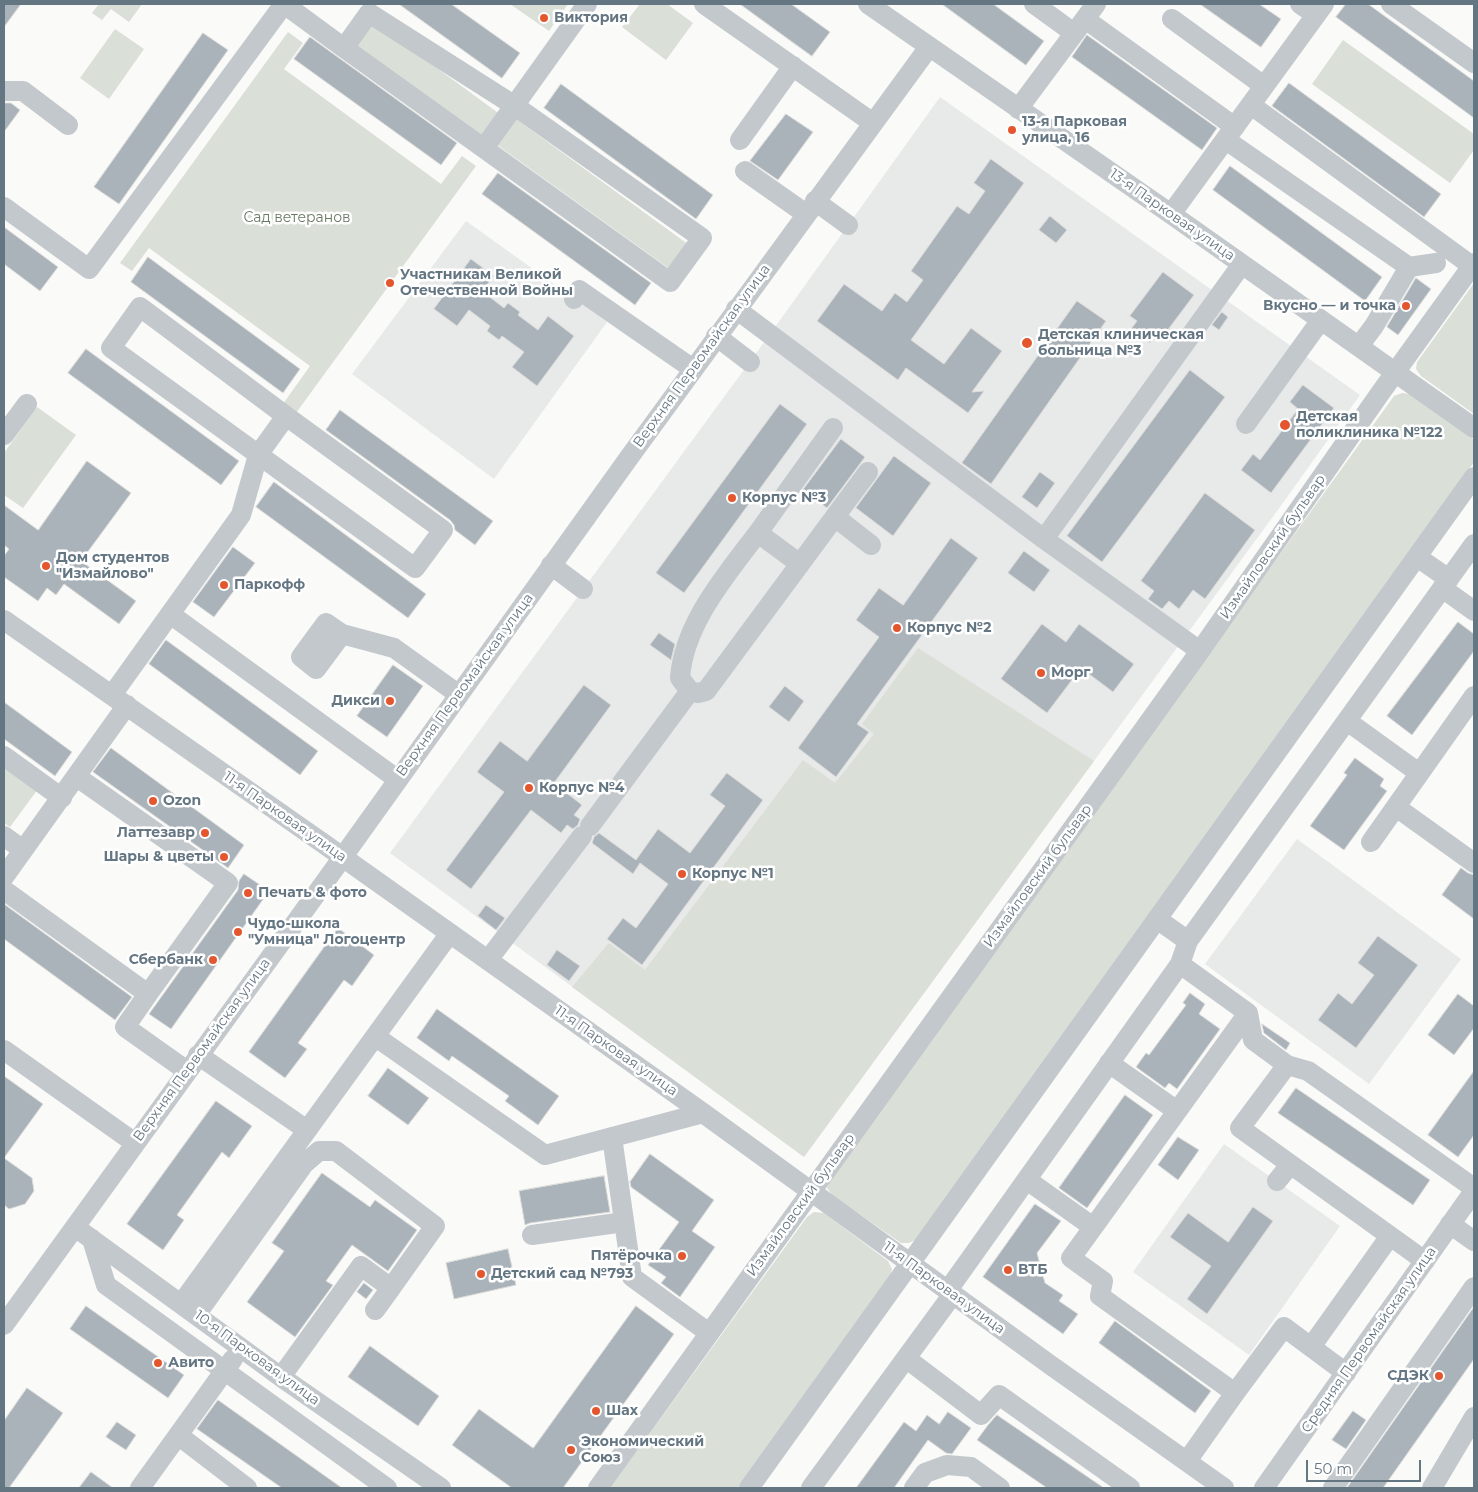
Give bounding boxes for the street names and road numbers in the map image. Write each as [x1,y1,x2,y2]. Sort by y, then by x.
street label: 13-я Парковая улица [1106,165,1238,265]
street label: Верхняя Первомайская улица [630,261,774,451]
street label: Измайловский бульвар [1217,471,1329,623]
street label: Верхняя Первомайская улица [393,590,537,780]
street label: 11-я Парковая улица [220,768,350,866]
street label: Измайловский бульвар [980,801,1096,951]
street label: Верхняя Первомайская улица [130,955,274,1145]
street label: 11-я Парковая улица [551,1002,681,1100]
street label: Измайловский бульвар [743,1130,859,1280]
street label: 11-я Парковая улица [880,1238,1008,1338]
street label: Средняя Первомайская улица [1298,1244,1440,1436]
street label: 10-я Парковая улица [191,1307,323,1409]

